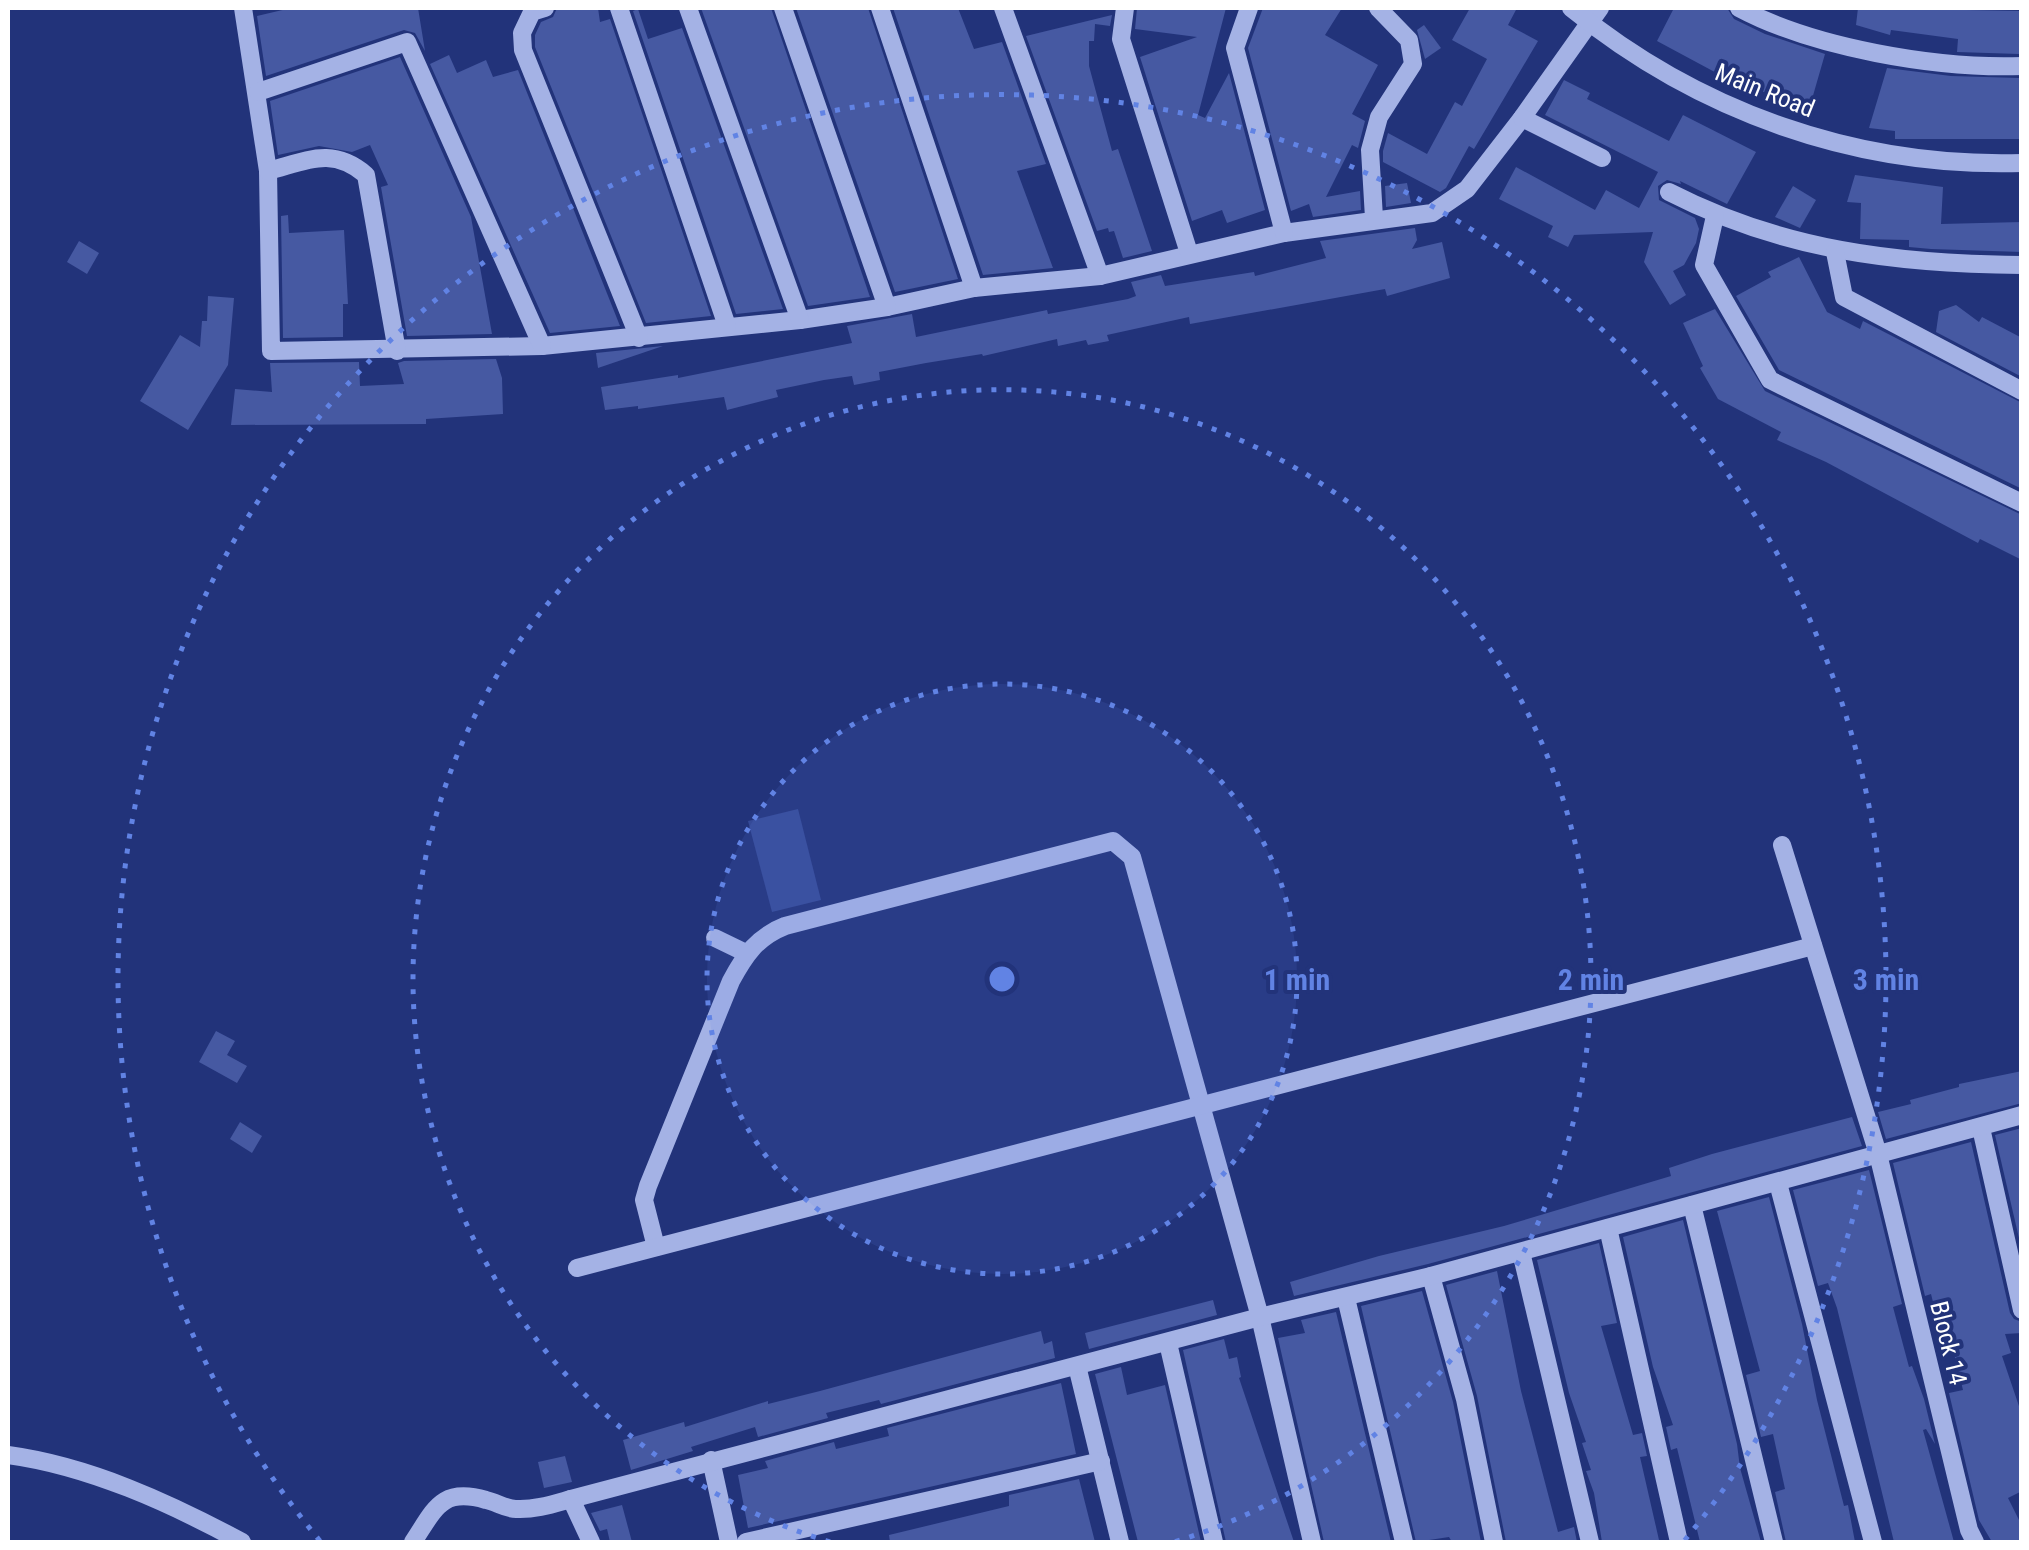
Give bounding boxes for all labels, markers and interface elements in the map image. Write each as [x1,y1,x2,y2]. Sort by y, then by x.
street label: Main Road [1711,57,1819,124]
centre of rings [984,961,1020,997]
text: 1 min [1264,962,1330,997]
text: 2 min [1558,962,1624,997]
text: 3 min [1853,962,1919,997]
street label: Block 14 [1924,1298,1973,1388]

